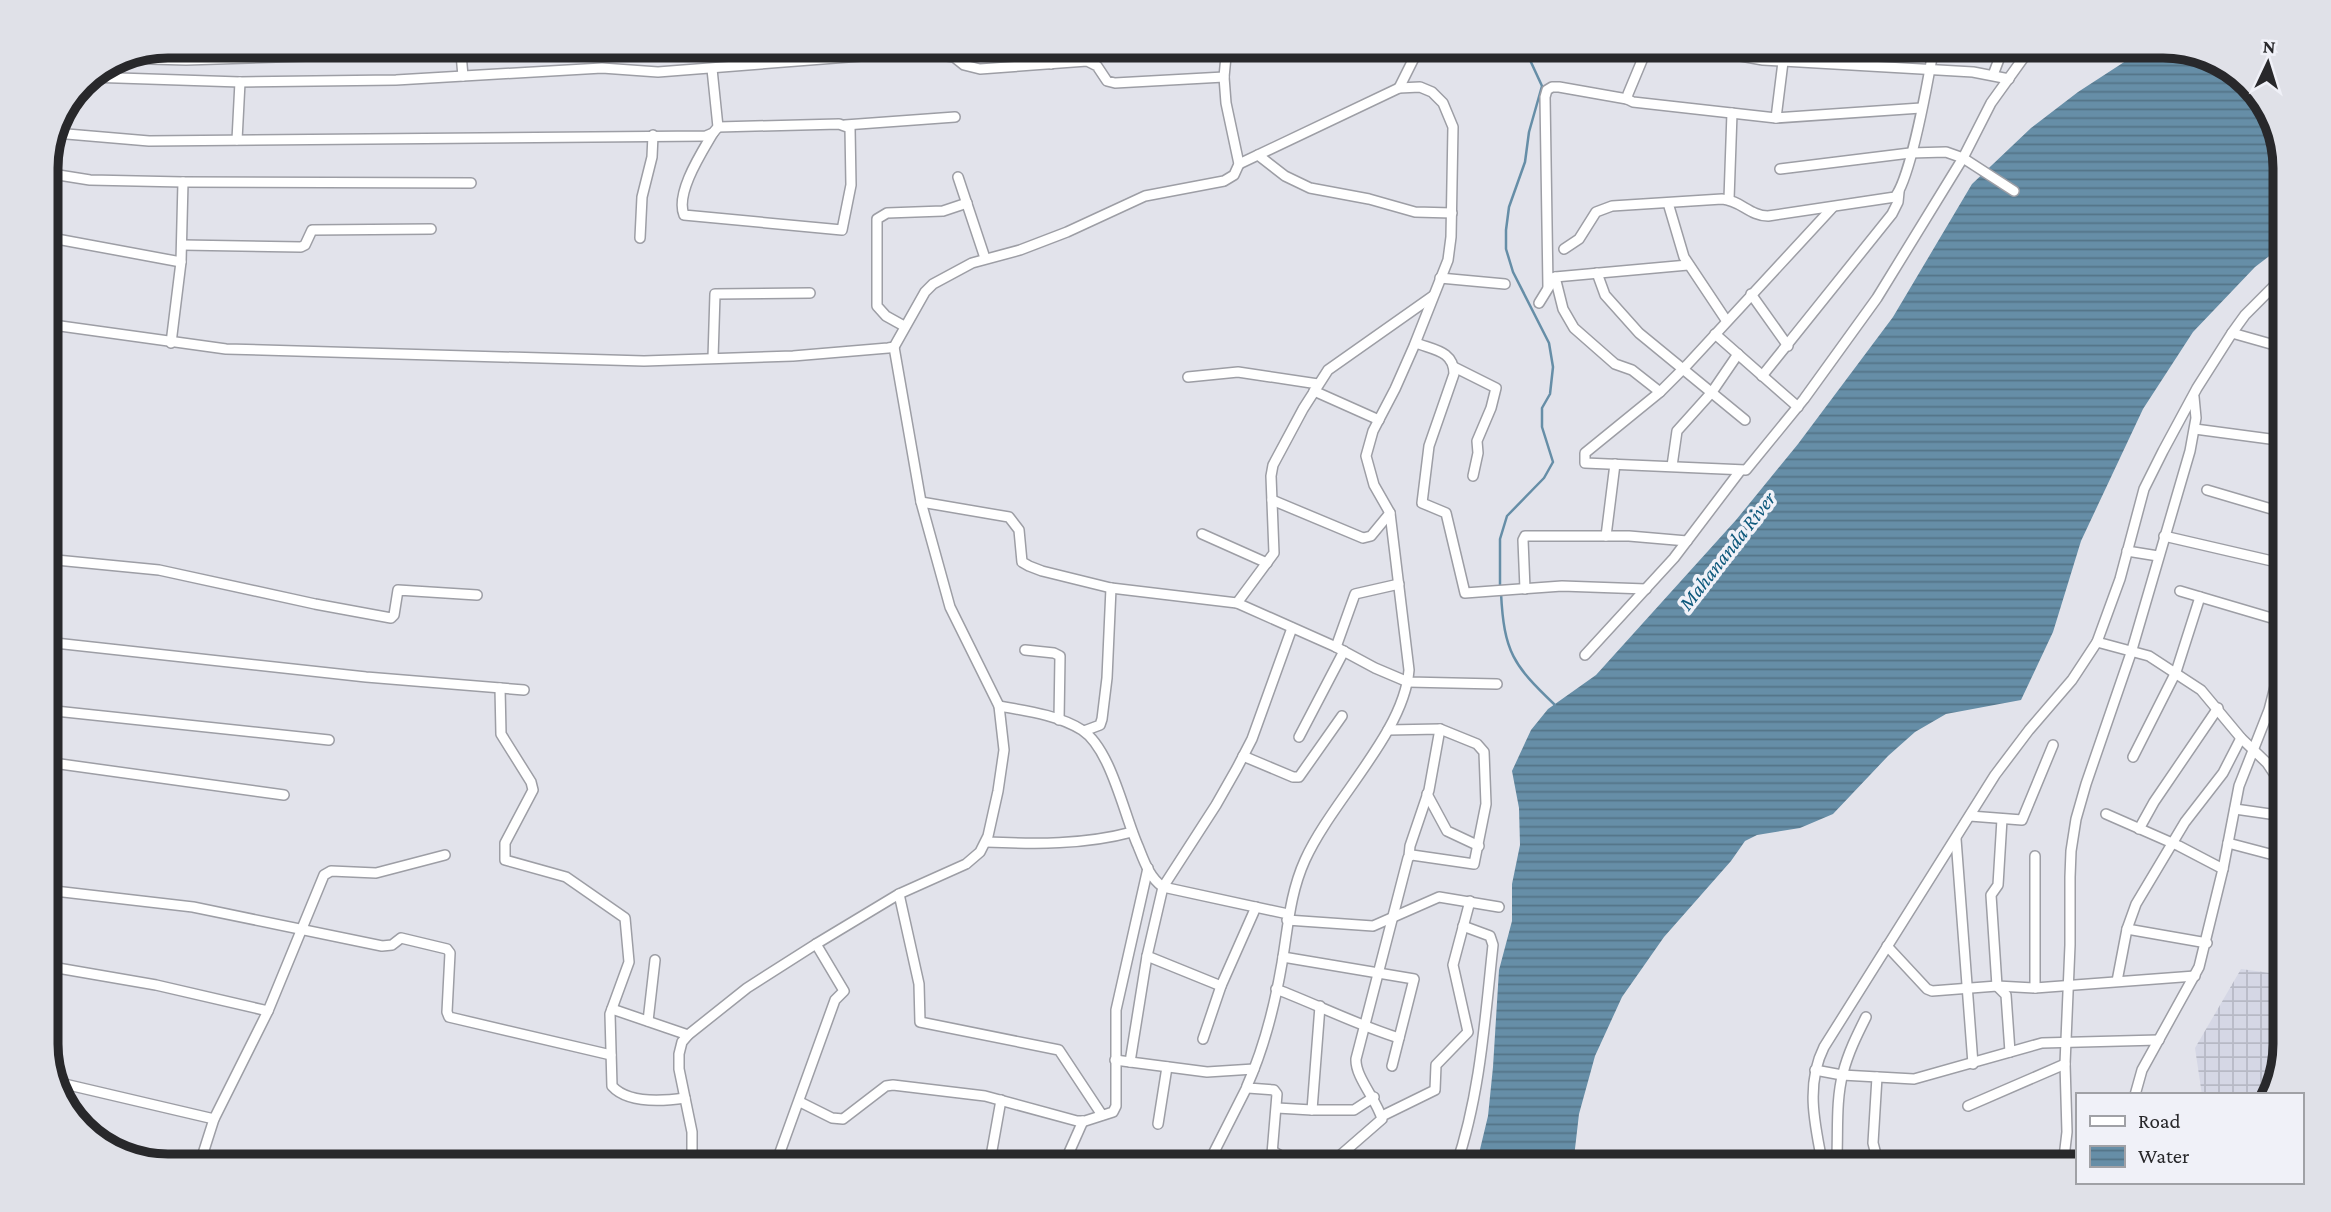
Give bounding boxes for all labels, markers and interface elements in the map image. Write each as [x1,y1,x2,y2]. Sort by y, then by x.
north arrow [2233,28,2303,98]
text: N [2262,36,2276,57]
water label: Mahananda River [1673,487,1781,616]
legend [2076,1093,2303,1184]
text: Road [2138,1109,2181,1133]
text: Water [2138,1144,2190,1168]

